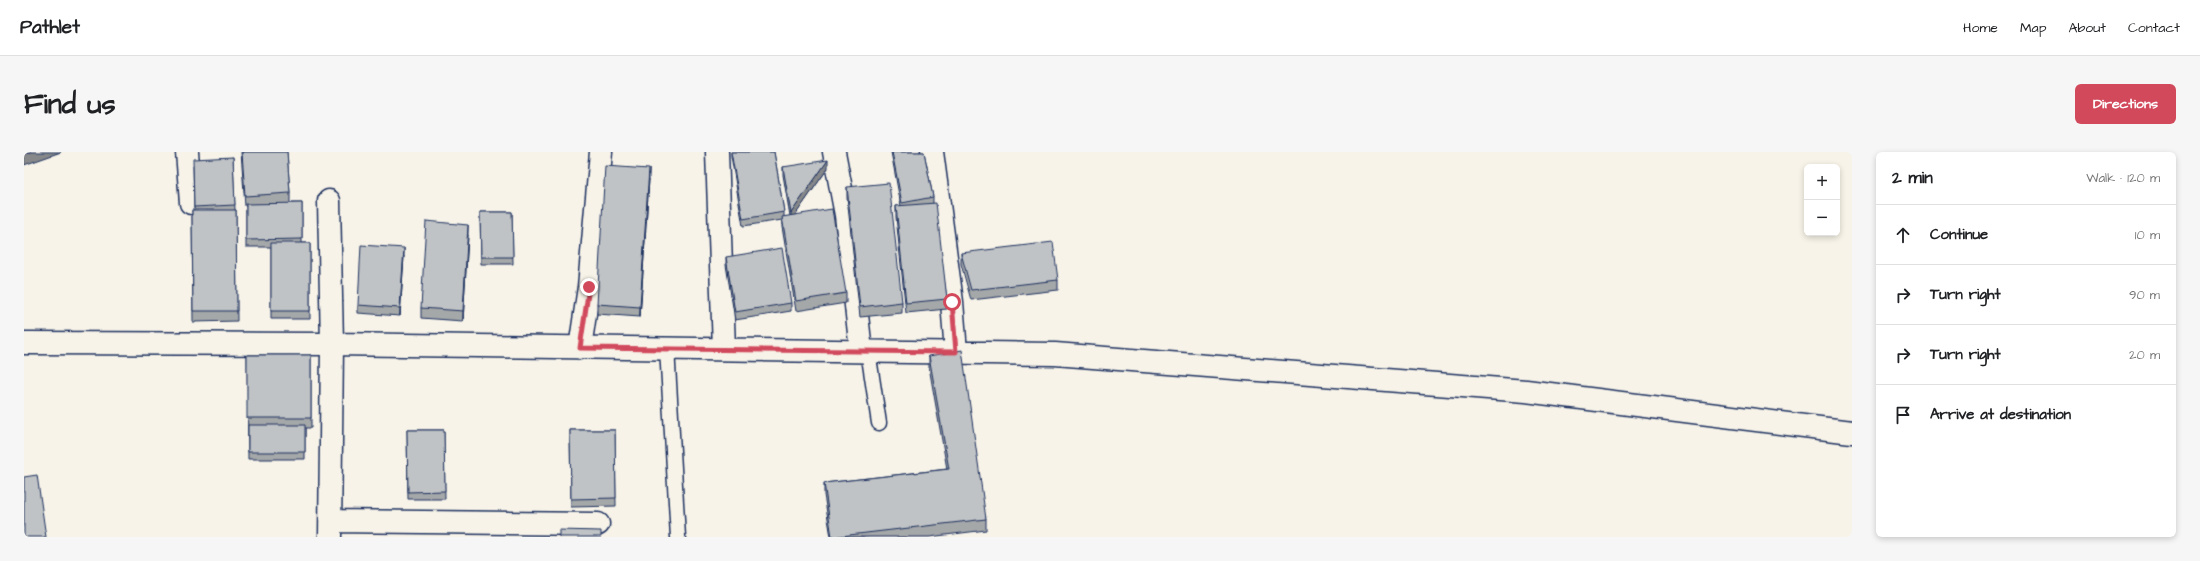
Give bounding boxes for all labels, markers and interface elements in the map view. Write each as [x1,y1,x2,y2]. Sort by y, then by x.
text: Pathlet [20,14,80,41]
text: Home [1963,18,1998,38]
text: Map [2020,18,2046,38]
text: About [2068,18,2106,38]
text: Contact [2128,18,2180,38]
button: Directions [2075,84,2176,124]
text: Find us [24,85,115,124]
map controls [1804,164,1840,236]
button: + [1804,164,1840,200]
text: 2 min [1892,166,1933,190]
text: Walk · 120 m [2086,169,2160,187]
button: − [1804,200,1840,236]
icon: ahead [1892,224,1914,246]
text: Continue [1930,224,1988,245]
text: 10 m [2135,226,2160,244]
route end [580,278,598,296]
icon: right [1892,284,1914,306]
text: Turn right [1930,284,2001,305]
text: 90 m [2129,286,2160,304]
route start [943,293,961,311]
icon: right [1892,344,1914,366]
text: Turn right [1930,344,2001,365]
text: 20 m [2129,346,2160,364]
icon: arrive [1892,404,1914,426]
text: Arrive at destination [1930,404,2071,425]

